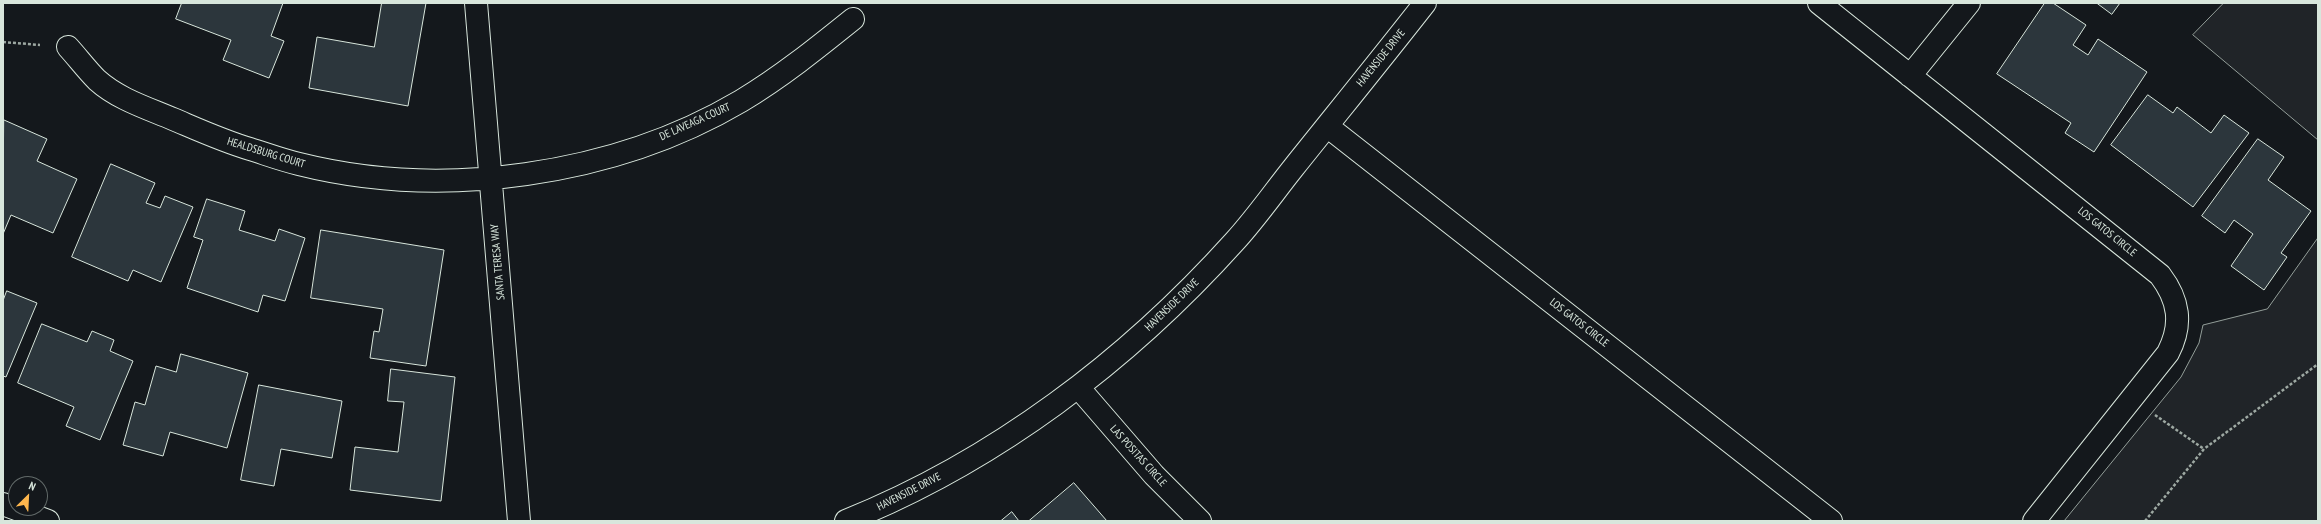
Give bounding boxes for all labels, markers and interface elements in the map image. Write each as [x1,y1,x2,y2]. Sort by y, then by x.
street label: HAVENSIDE DRIVE [1354,27,1408,89]
street label: DE LAVEAGA COURT [658,100,732,144]
street label: HEALDSBURG COURT [225,135,307,171]
street label: LOS GATOS CIRCLE [2075,204,2139,260]
street label: SANTA TERESA WAY [488,223,508,301]
street label: HAVENSIDE DRIVE [1142,276,1202,334]
street label: LOS GATOS CIRCLE [1547,296,1611,350]
street label: LAS POSITAS CIRCLE [1107,422,1169,490]
street label: HAVENSIDE DRIVE [875,470,943,514]
north arrow [8,476,48,516]
text: N [27,478,38,494]

